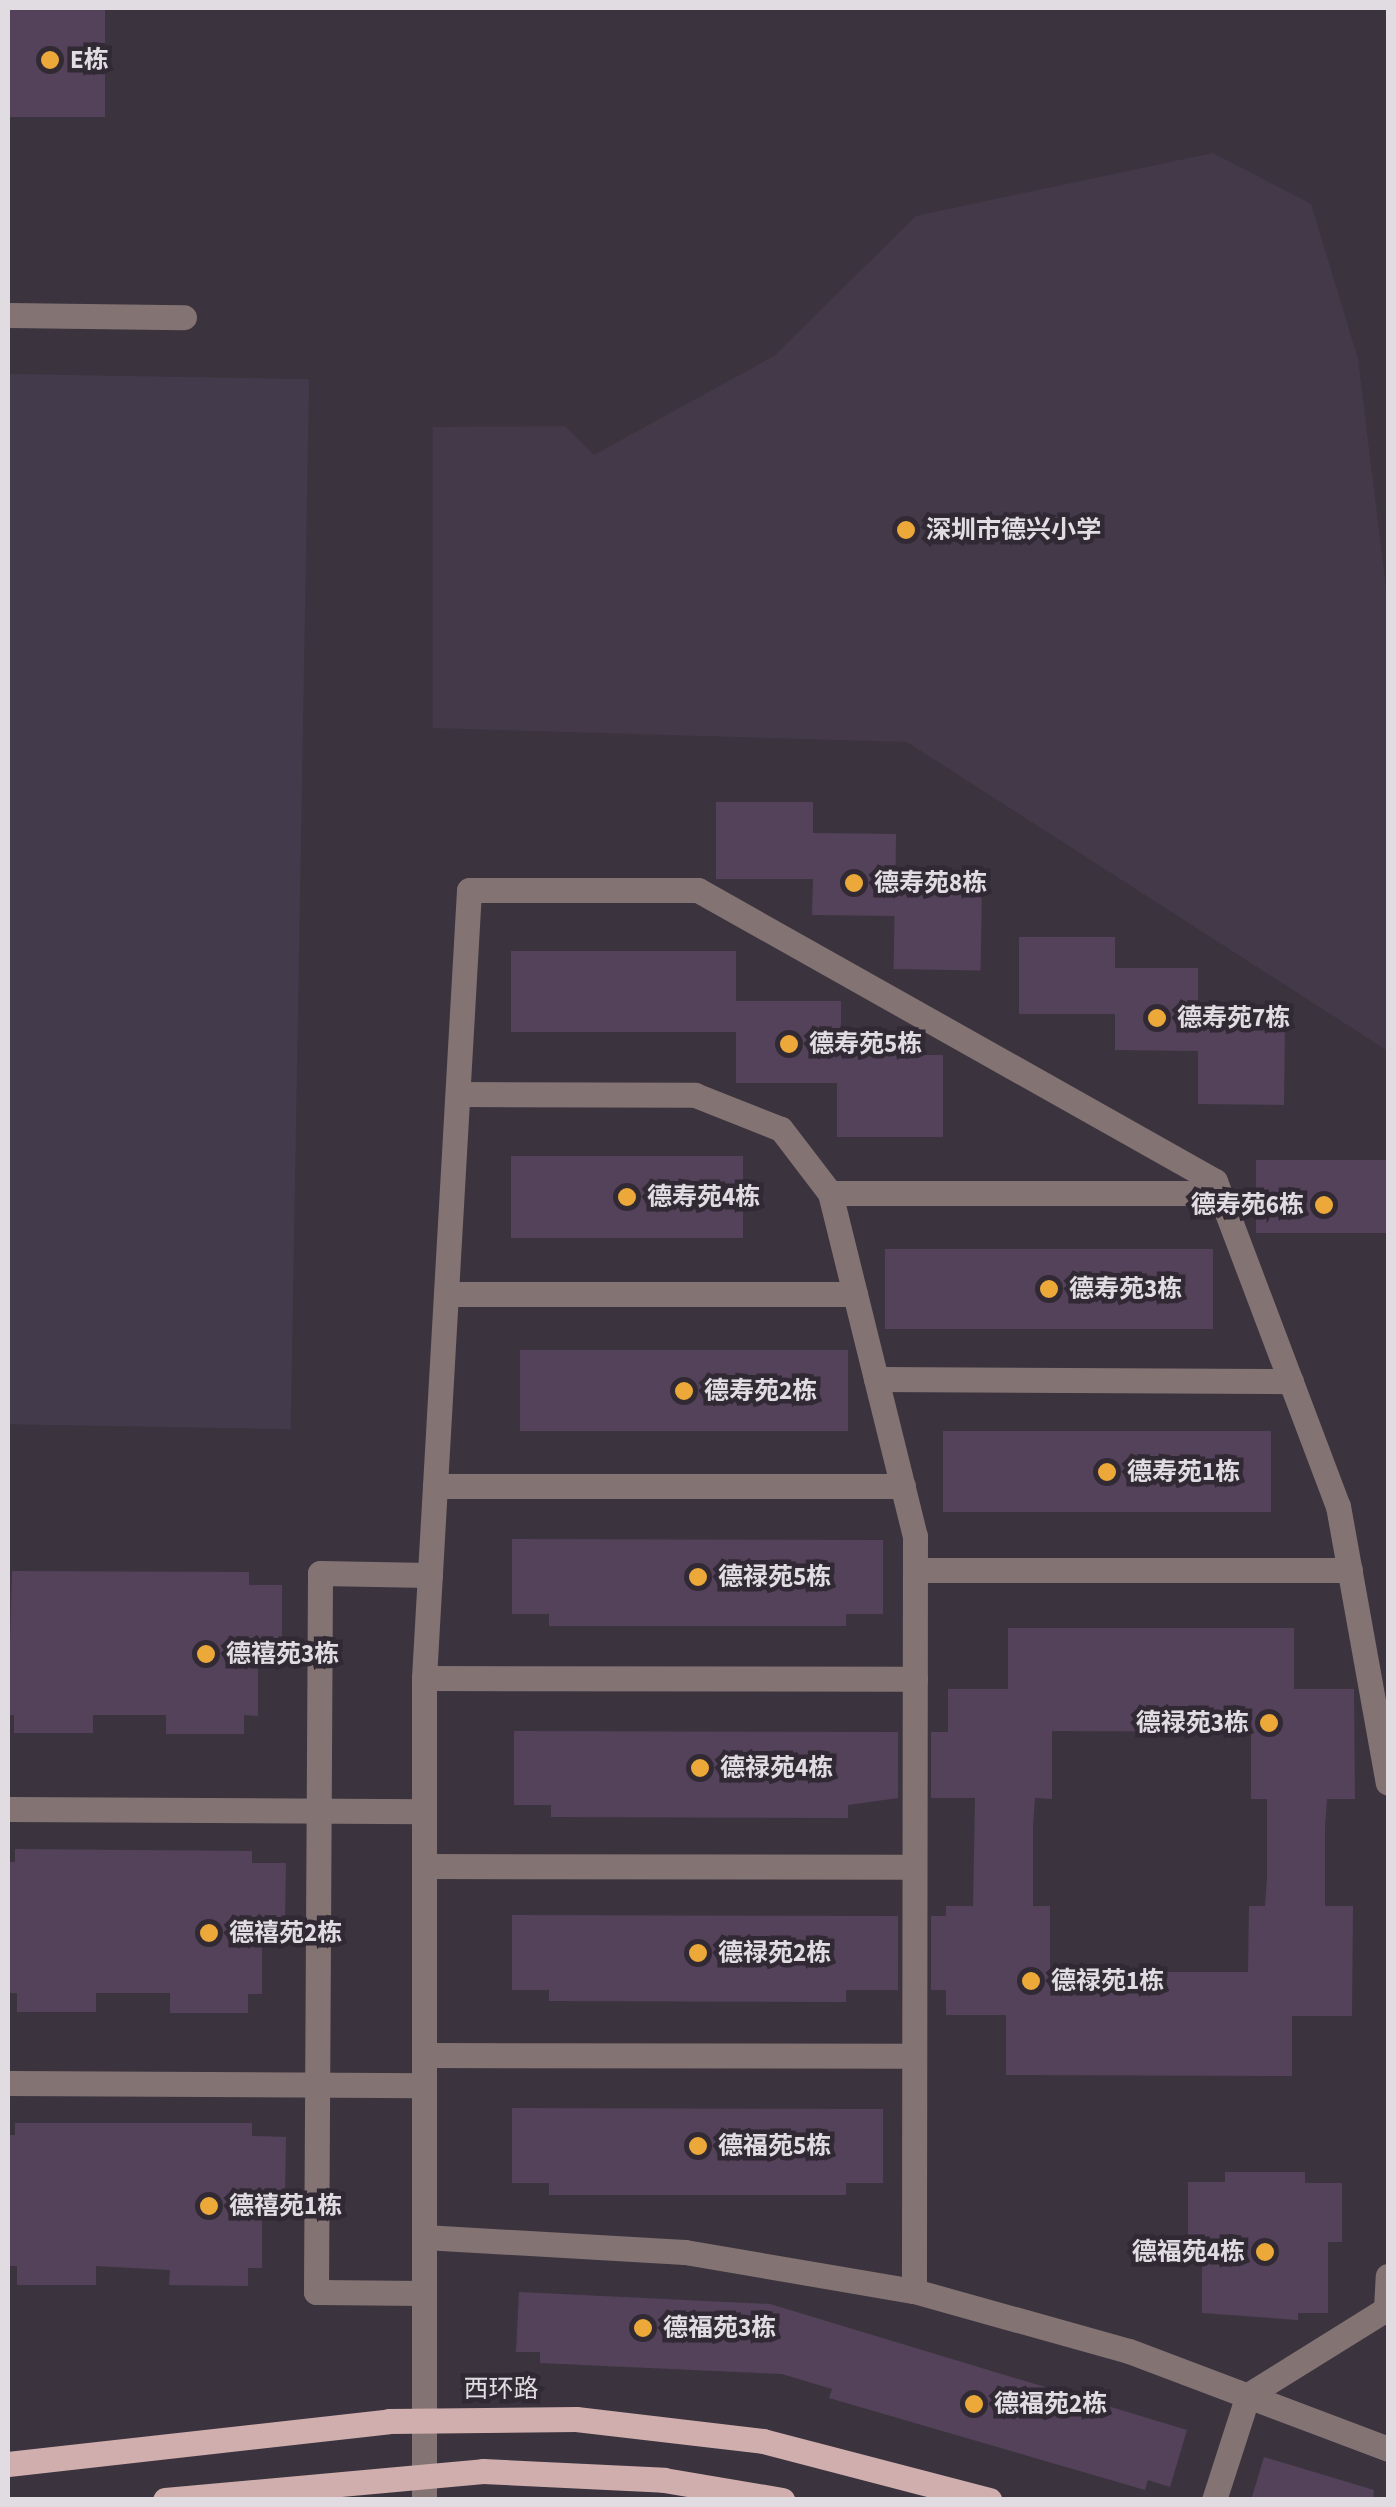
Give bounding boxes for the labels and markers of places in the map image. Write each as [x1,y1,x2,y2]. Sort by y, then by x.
place label: E栋 [70,45,109,75]
marker: E栋 [39,49,61,71]
place label: 深圳市德兴小学 [926,515,1101,545]
marker: 深圳市德兴小学 [895,519,917,541]
place label: 德寿苑8栋 [874,868,987,898]
marker: 德寿苑8栋 [843,872,865,894]
place label: 德寿苑7栋 [1177,1003,1290,1033]
marker: 德寿苑7栋 [1146,1007,1168,1029]
place label: 德寿苑5栋 [809,1029,922,1059]
marker: 德寿苑5栋 [778,1033,800,1055]
place label: 德寿苑4栋 [647,1182,760,1212]
marker: 德寿苑4栋 [616,1186,638,1208]
place label: 德寿苑6栋 [1191,1190,1304,1220]
marker: 德寿苑6栋 [1313,1194,1335,1216]
place label: 德寿苑3栋 [1069,1274,1182,1304]
marker: 德寿苑3栋 [1038,1278,1060,1300]
place label: 德寿苑2栋 [704,1376,817,1406]
marker: 德寿苑2栋 [673,1380,695,1402]
place label: 德寿苑1栋 [1127,1457,1240,1487]
marker: 德寿苑1栋 [1096,1461,1118,1483]
place label: 德禄苑5栋 [718,1562,831,1592]
marker: 德禄苑5栋 [687,1566,709,1588]
place label: 德禧苑3栋 [226,1639,339,1669]
marker: 德禧苑3栋 [195,1643,217,1665]
place label: 德禄苑3栋 [1136,1708,1249,1738]
marker: 德禄苑3栋 [1258,1712,1280,1734]
place label: 德禄苑4栋 [720,1753,833,1783]
marker: 德禄苑4栋 [689,1757,711,1779]
place label: 德禧苑2栋 [229,1918,342,1948]
marker: 德禧苑2栋 [198,1922,220,1944]
place label: 德禄苑2栋 [718,1938,831,1968]
marker: 德禄苑2栋 [687,1942,709,1964]
place label: 德禄苑1栋 [1051,1966,1164,1996]
marker: 德禄苑1栋 [1020,1970,1042,1992]
place label: 德福苑5栋 [718,2131,831,2161]
marker: 德福苑5栋 [687,2135,709,2157]
place label: 德禧苑1栋 [229,2191,342,2221]
marker: 德禧苑1栋 [198,2195,220,2217]
place label: 德福苑4栋 [1132,2237,1245,2267]
marker: 德福苑4栋 [1254,2241,1276,2263]
place label: 德福苑3栋 [663,2313,776,2343]
marker: 德福苑3栋 [632,2317,654,2339]
place label: 德福苑2栋 [994,2389,1107,2419]
marker: 德福苑2栋 [963,2393,985,2415]

